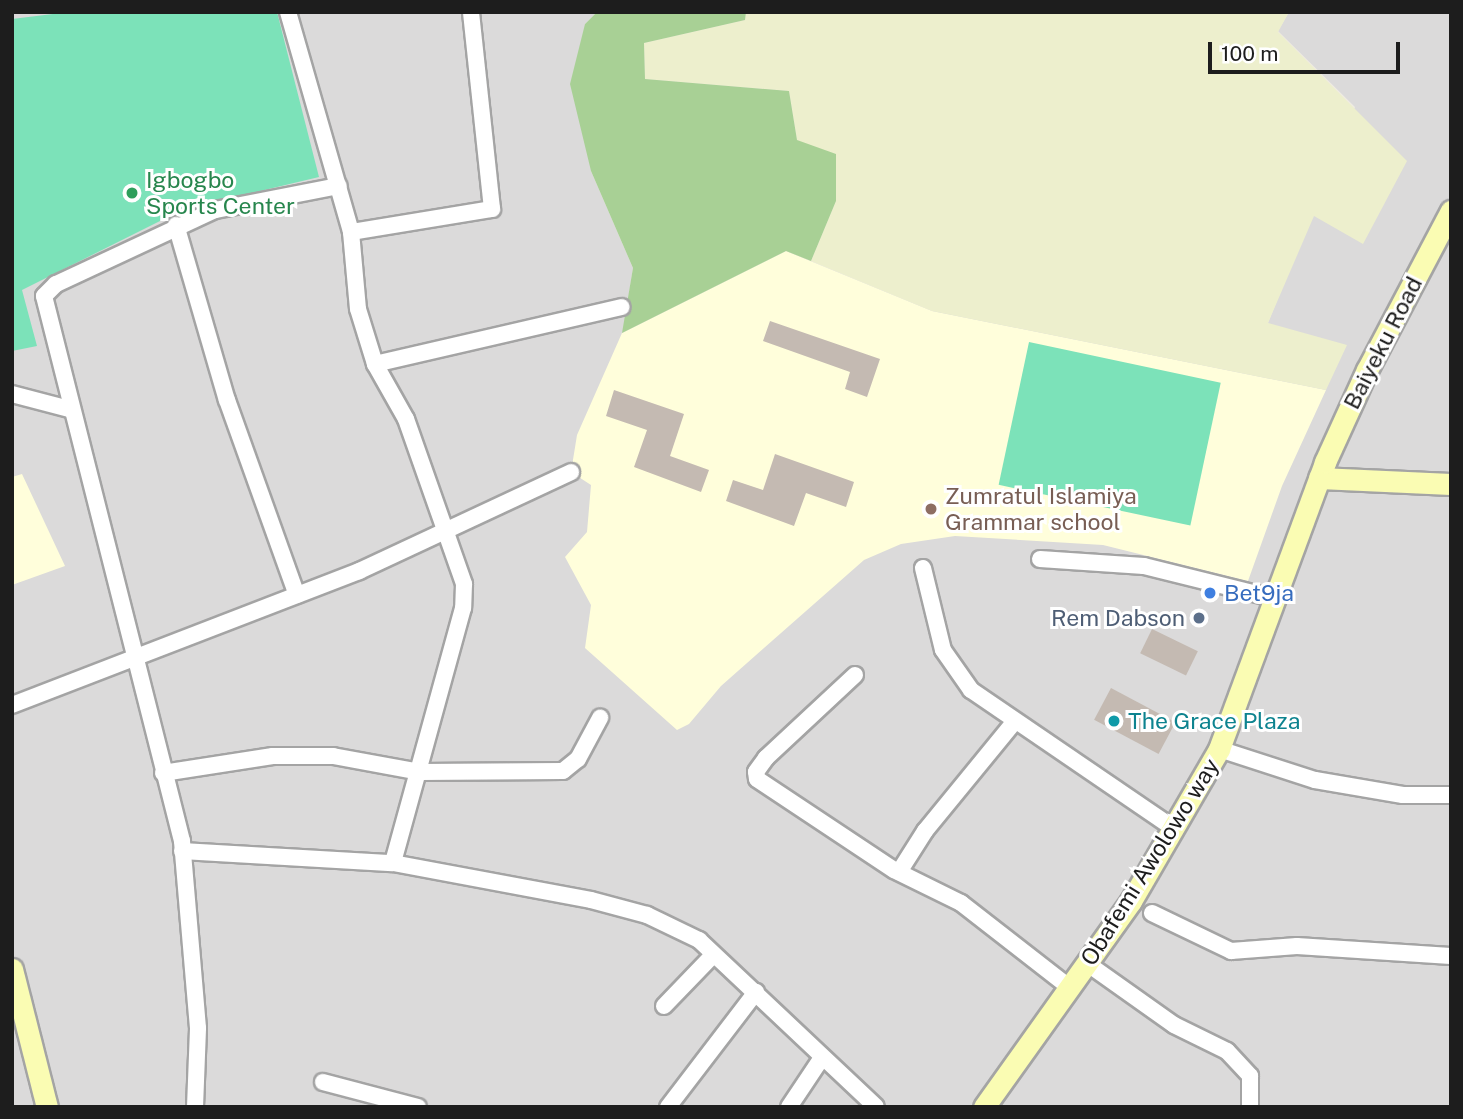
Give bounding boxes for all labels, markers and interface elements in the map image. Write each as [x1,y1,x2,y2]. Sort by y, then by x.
scale bar [1211,28,1404,72]
text: 100 m [1221,41,1278,66]
place label: Igbogbo Sports Center [146,166,295,220]
marker: Igbogbo Sports Center [124,185,140,201]
street label: Baiyeku Road [1338,272,1428,414]
place label: Zumratul Islamiya Grammar school [945,482,1137,536]
marker: Zumratul Islamiya Grammar school [923,501,939,517]
place label: Bet9ja [1224,579,1294,607]
marker: Bet9ja [1202,585,1218,601]
place label: Rem Dabson [1051,604,1185,632]
marker: Rem Dabson [1191,610,1207,626]
place label: The Grace Plaza [1128,707,1301,735]
marker: The Grace Plaza [1106,713,1122,729]
street label: Obafemi Awolowo way [1075,753,1225,971]

